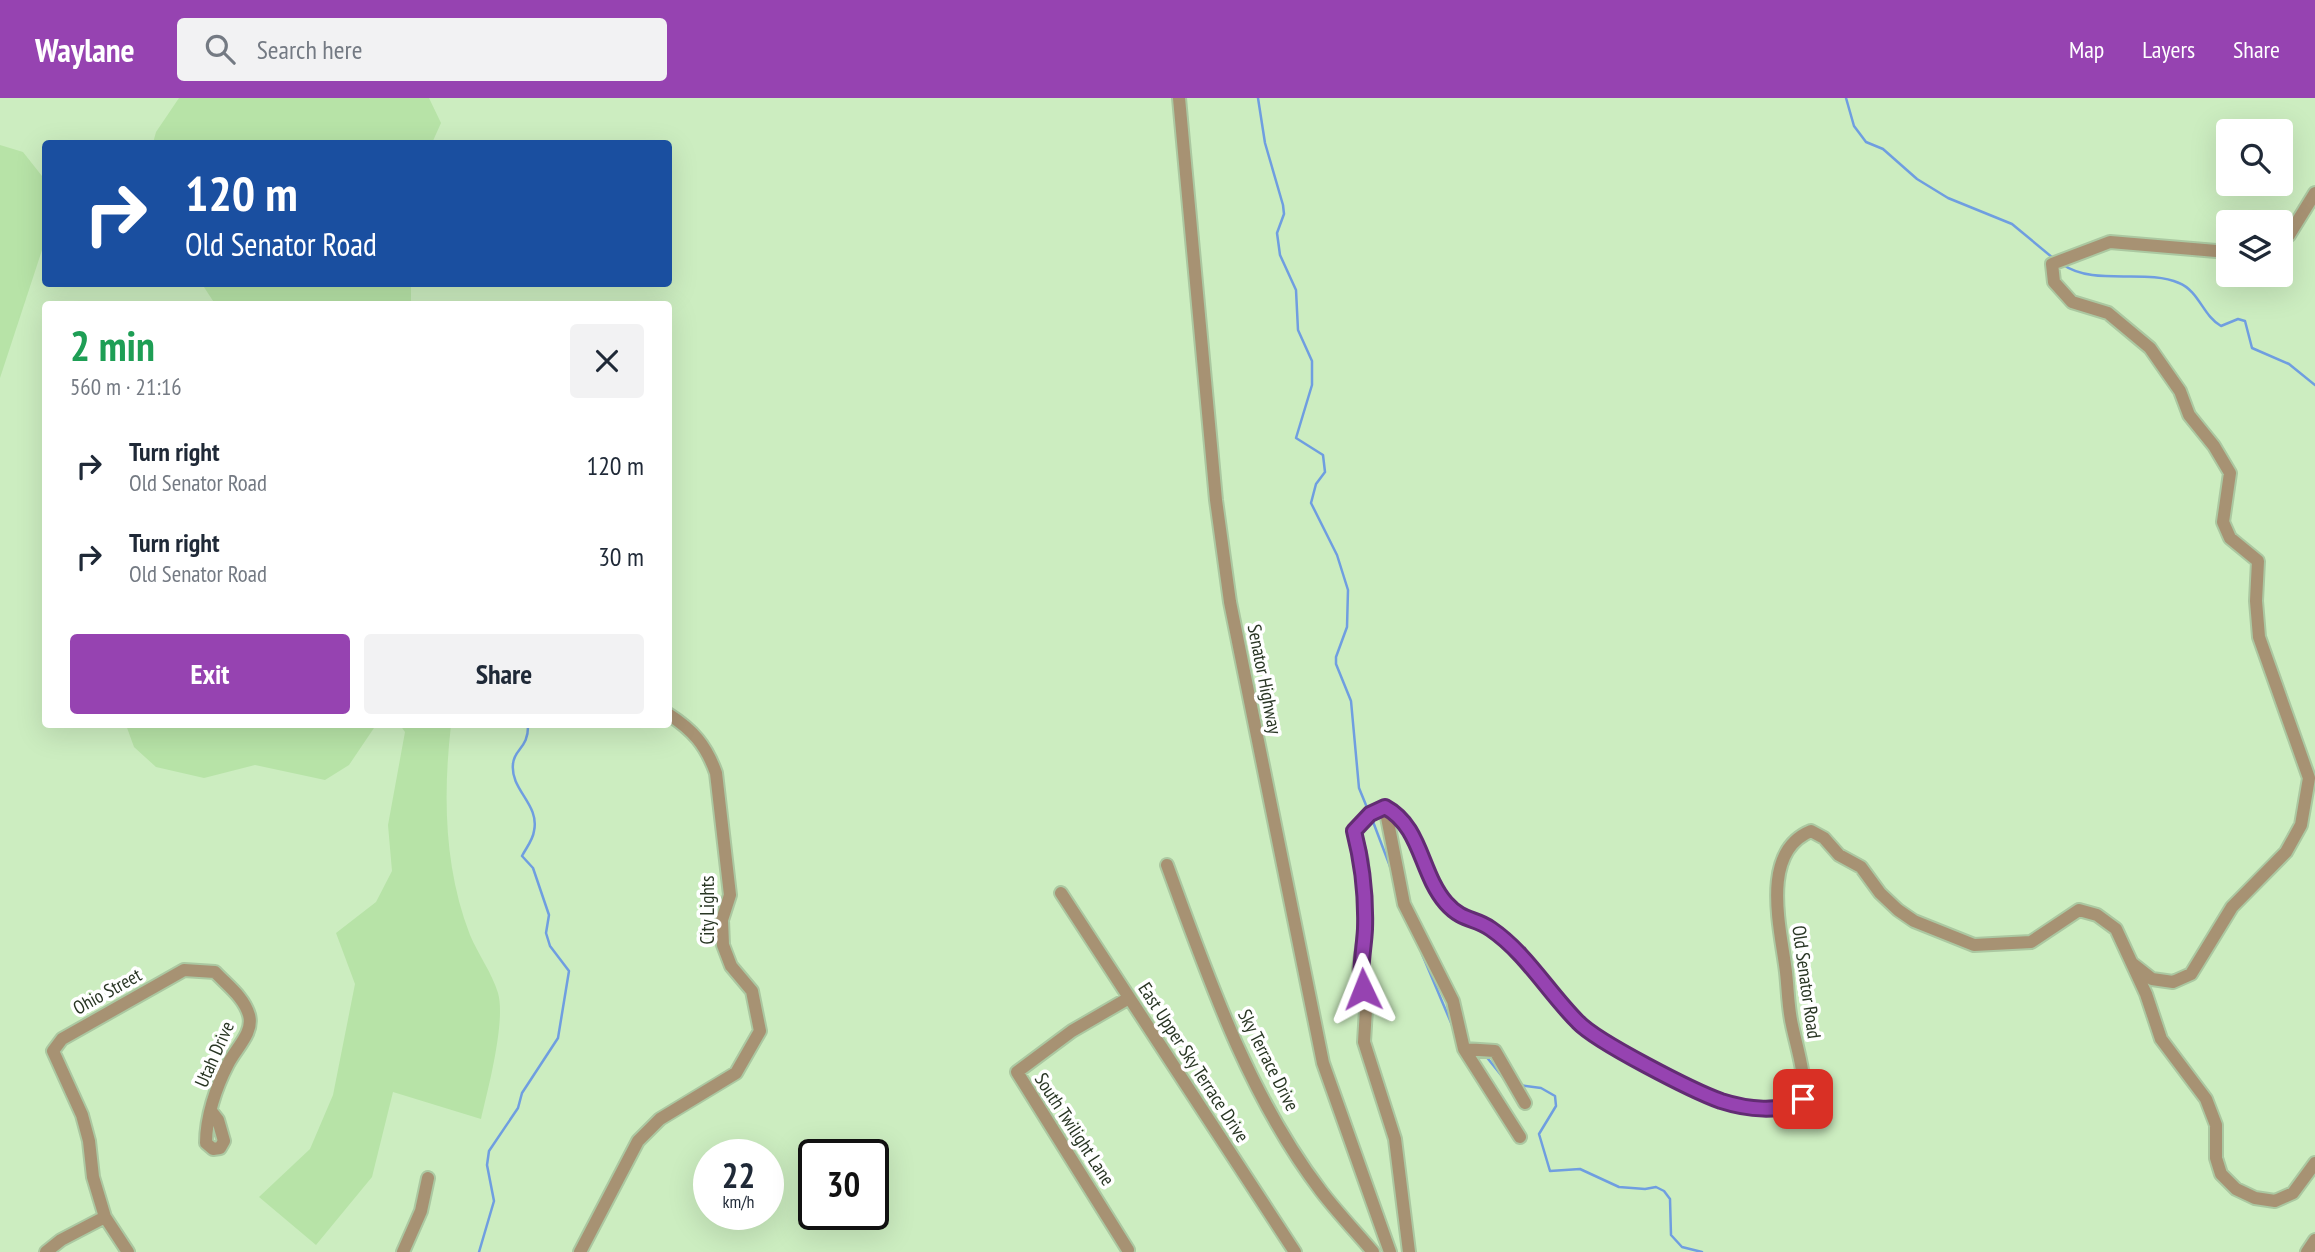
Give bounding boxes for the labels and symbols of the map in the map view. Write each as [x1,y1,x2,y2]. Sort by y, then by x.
street label: Senator Highway [1243,622,1288,737]
street label: City Lights [695,876,719,944]
street label: Old Senator Road [1787,924,1827,1040]
position arrow [1326,952,1400,1026]
street label: Ohio Street [69,962,146,1020]
street label: East Upper Sky Terrace Drive [1133,978,1255,1147]
street label: Sky Terrace Drive [1233,1005,1305,1115]
street label: Utah Drive [189,1017,239,1091]
street label: South Twilight Lane [1030,1068,1120,1190]
pin [1773,1069,1833,1129]
speed limit sign: 30 [798,1139,889,1230]

